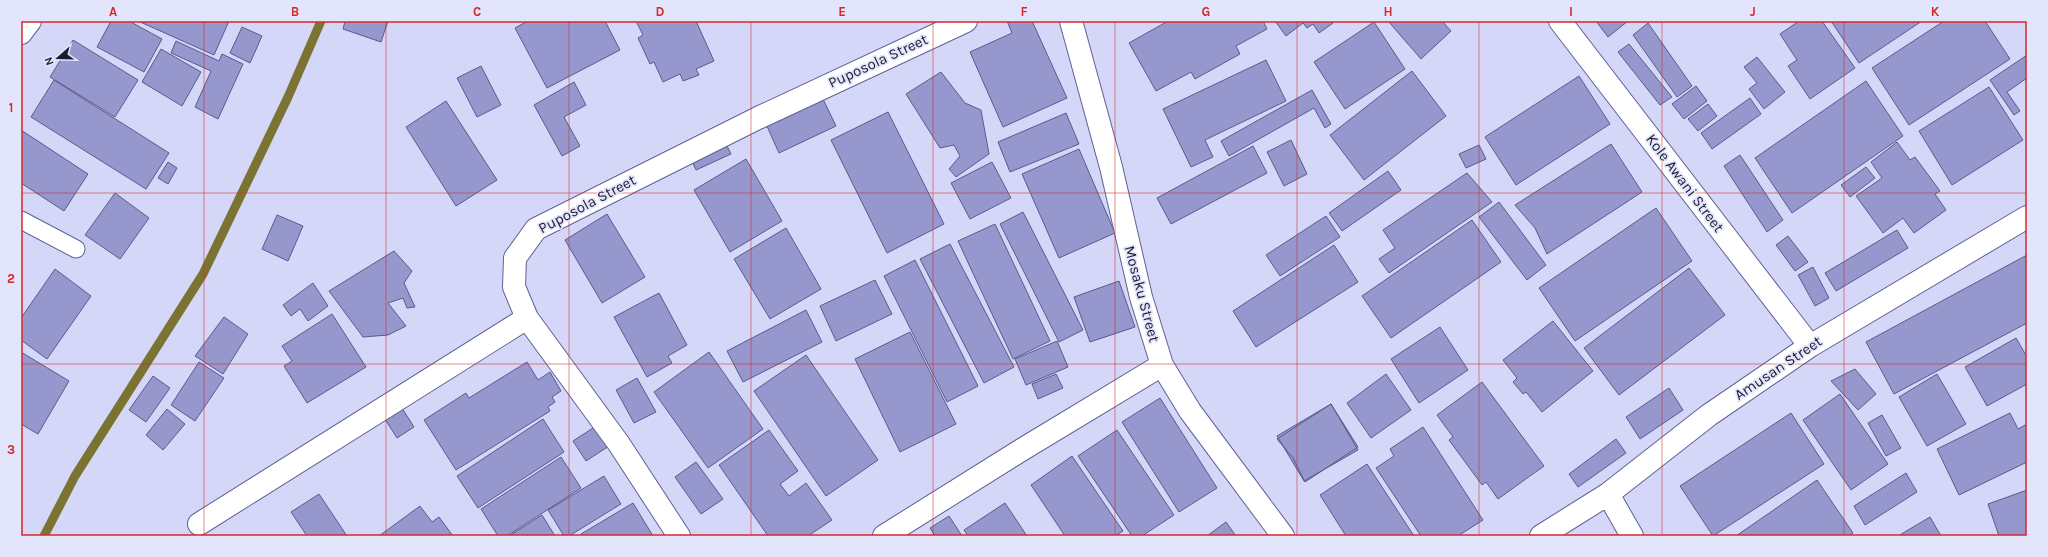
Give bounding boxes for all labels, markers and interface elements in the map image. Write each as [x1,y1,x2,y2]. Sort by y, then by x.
text: A [109,4,117,19]
text: B [291,4,299,19]
text: C [473,4,481,19]
text: D [656,4,665,19]
text: E [838,4,846,19]
text: F [1020,4,1028,19]
text: G [1202,4,1210,19]
text: H [1383,4,1393,19]
text: I [1569,4,1573,19]
text: J [1750,4,1756,19]
text: K [1931,4,1940,19]
street label: Puposola Street [825,30,931,92]
north arrow [38,38,78,78]
text: N [42,55,57,67]
text: 1 [9,100,13,115]
street label: Kole Awani Street [1642,130,1728,236]
street label: Puposola Street [535,171,639,237]
street label: Mosaku Street [1120,244,1164,345]
text: 2 [7,271,15,286]
street label: Amusan Street [1731,332,1825,404]
text: 3 [7,442,15,457]

